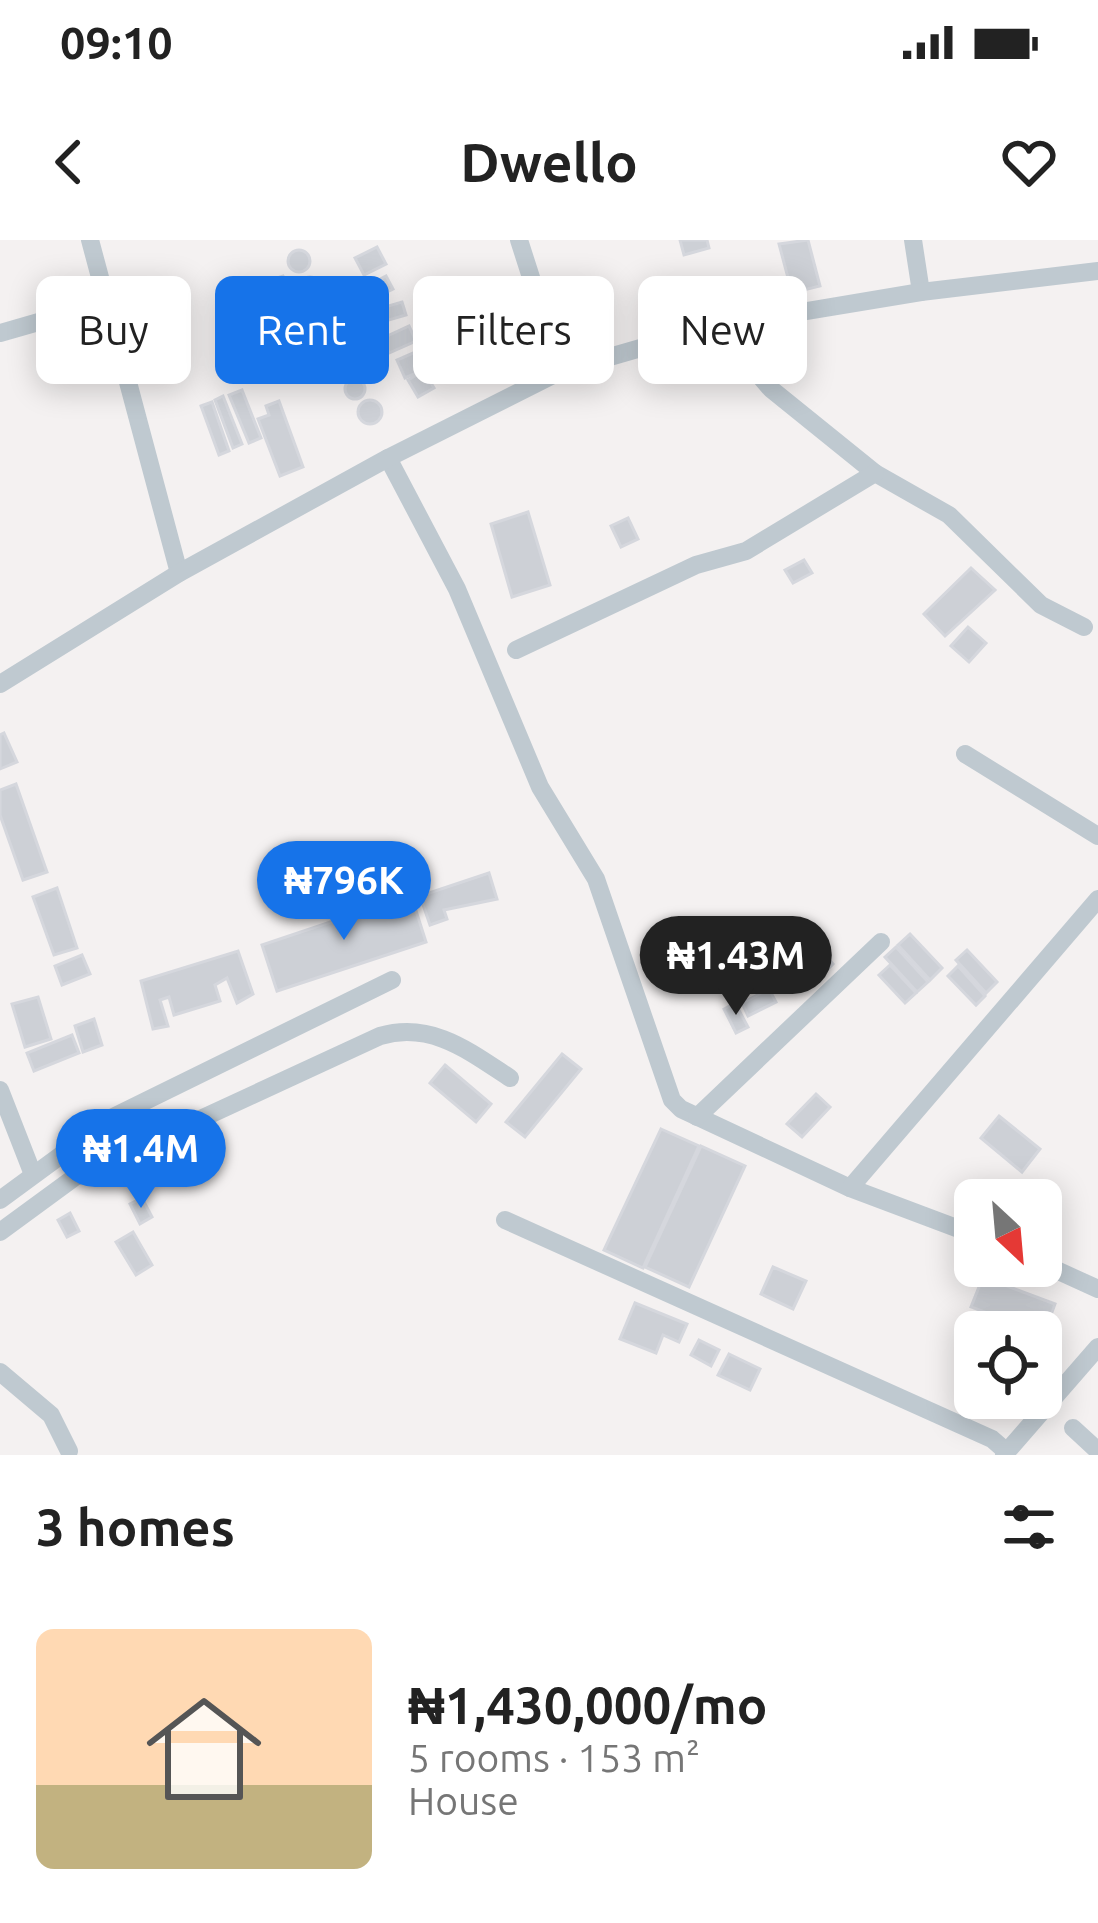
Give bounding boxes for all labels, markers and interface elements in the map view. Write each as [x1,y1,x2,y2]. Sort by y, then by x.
text: 09:10 [60,17,173,68]
icon: back [36,129,102,195]
icon: heart [996,129,1062,195]
text: Dwello [460,132,638,192]
chip: Buy [36,276,191,384]
chip: Rent [215,276,389,384]
chip: Filters [413,276,614,384]
chip: New [638,276,807,384]
pin: ₦796K [260,841,428,943]
text: ₦796K [284,858,404,901]
pin: ₦1.43M [638,916,834,1018]
text: ₦1.43M [667,933,805,976]
pin: ₦1.4M [57,1109,225,1211]
text: ₦1.4M [83,1126,199,1169]
north arrow [954,1179,1062,1287]
map controls [954,1179,1062,1419]
button: locate [954,1311,1062,1419]
icon: filters [996,1494,1062,1560]
text: 3 homes [36,1498,235,1556]
text: ₦1,430,000/mo [408,1676,767,1734]
icon: home [132,1677,276,1821]
text: 5 rooms · 153 m² [408,1736,700,1779]
text: House [408,1779,519,1822]

